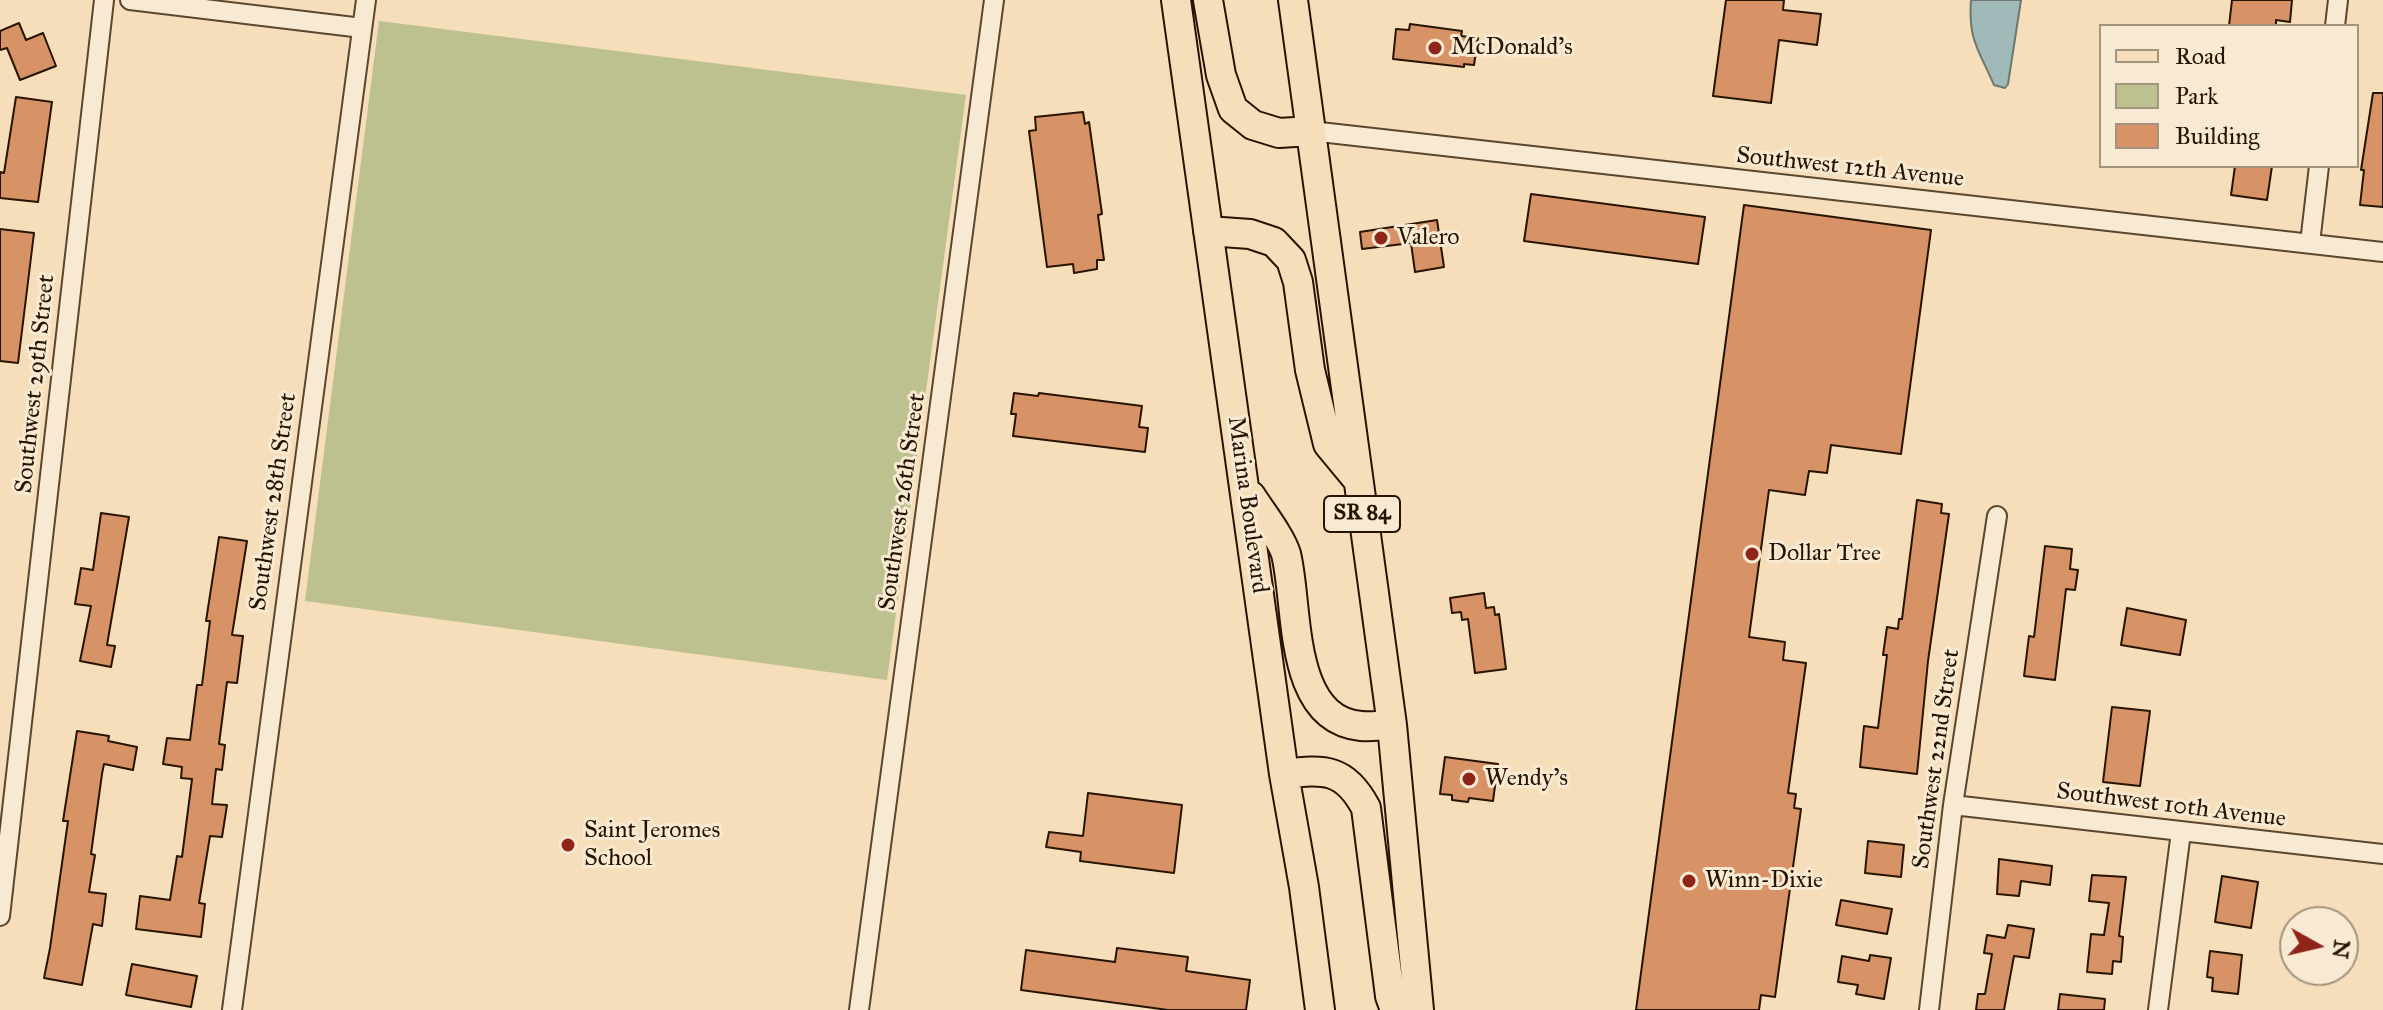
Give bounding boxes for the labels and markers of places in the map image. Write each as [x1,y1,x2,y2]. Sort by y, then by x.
place label: McDonald's [1451,34,1573,62]
marker: McDonald's [1426,39,1444,57]
place label: Valero [1397,224,1460,252]
marker: Valero [1372,229,1390,247]
place label: Dollar Tree [1768,540,1881,568]
marker: Dollar Tree [1743,545,1761,563]
place label: Wendy's [1485,765,1568,793]
marker: Wendy's [1460,770,1478,788]
place label: Saint Jeromes School [584,817,720,873]
marker: Saint Jeromes School [559,836,577,854]
place label: Winn-Dixie [1705,867,1823,895]
marker: Winn-Dixie [1680,872,1698,890]

